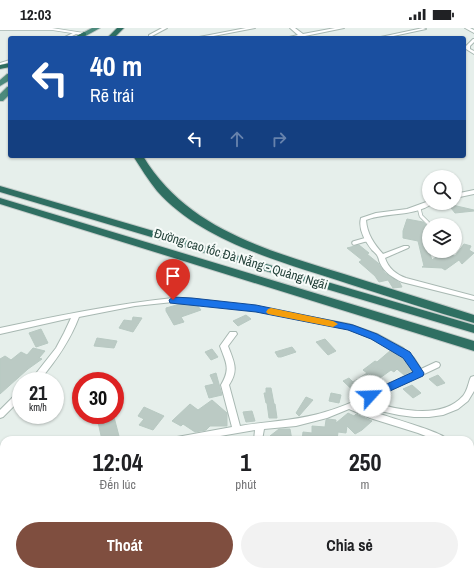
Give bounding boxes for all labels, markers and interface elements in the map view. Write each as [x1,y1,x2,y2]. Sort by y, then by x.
text: 12:03 [20,4,51,25]
text: 40 m [90,47,142,85]
icon: left [24,52,76,104]
text: Rẽ trái [90,83,134,108]
icon: left [184,128,206,150]
icon: ahead [226,128,248,150]
icon: right [268,128,290,150]
map controls [422,170,462,258]
button: search [422,170,462,210]
button: layers [422,218,462,258]
street label: Đường cao tốc Đà Nẵng - Quảng Ngãi [152,224,330,294]
pin [156,259,190,300]
icon: arrive [162,265,184,287]
speed limit sign: 30 [72,372,124,424]
position arrow [349,375,391,417]
text: 21 [29,379,47,406]
text: km/h [29,401,47,414]
text: 12:04 [93,446,143,478]
text: 1 [240,446,251,478]
text: 250 [349,446,381,478]
text: Đến lúc [100,476,136,493]
text: phút [235,476,256,493]
text: m [361,476,369,493]
button: Thoát [16,522,233,568]
button: Chia sẻ [241,522,458,568]

